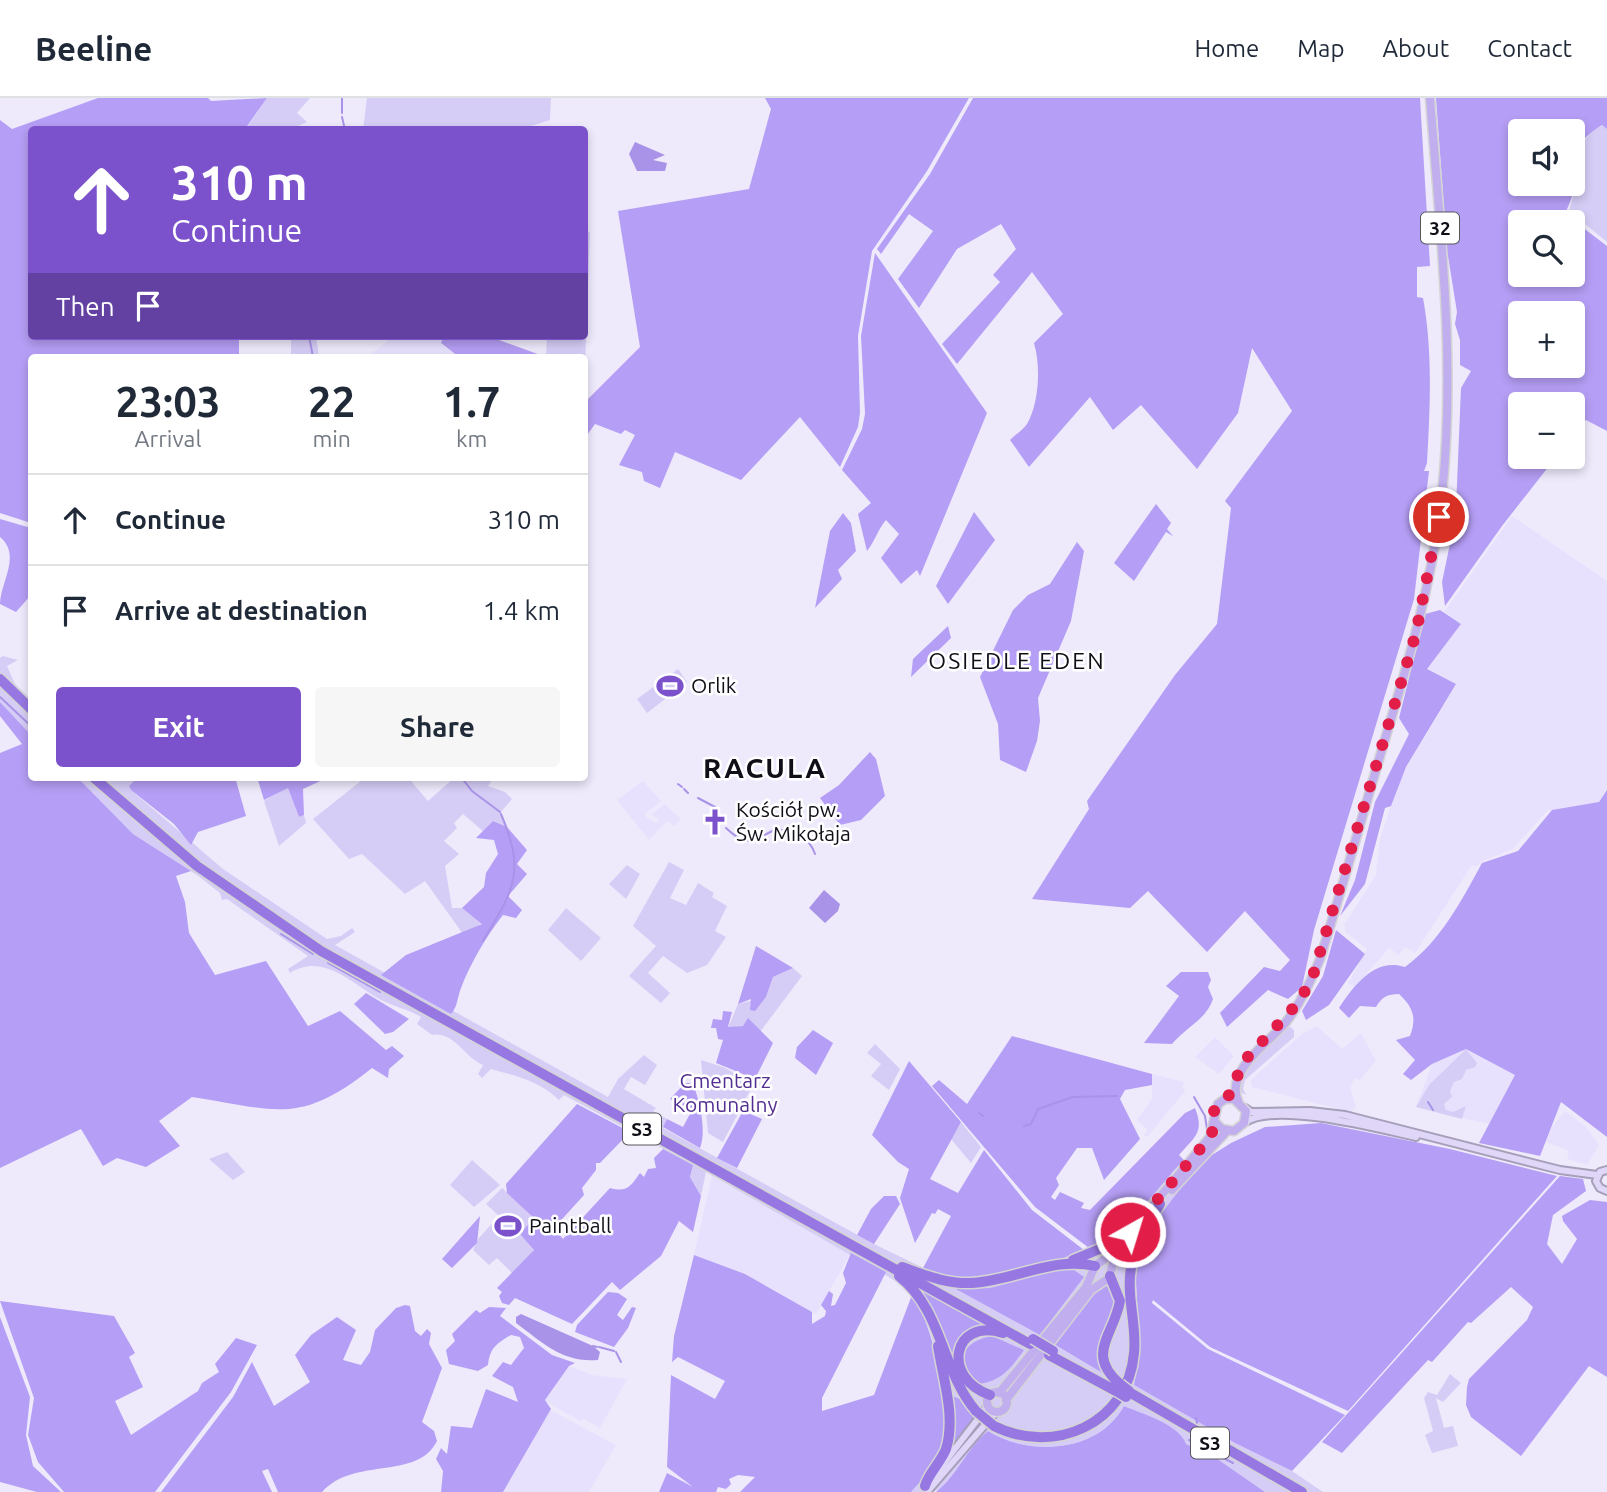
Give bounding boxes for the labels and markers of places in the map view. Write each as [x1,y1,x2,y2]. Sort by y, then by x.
pin [1409,487,1469,547]
sports icon: Orlik [655,671,685,701]
place label: Orlik [691,673,737,697]
place label: Kościół pw. Św. Mikołaja [736,797,851,845]
church icon: Kościół pw. Św. Mikołaja [700,807,730,837]
sports icon: Paintball [493,1211,523,1241]
place label: Paintball [529,1213,612,1237]

